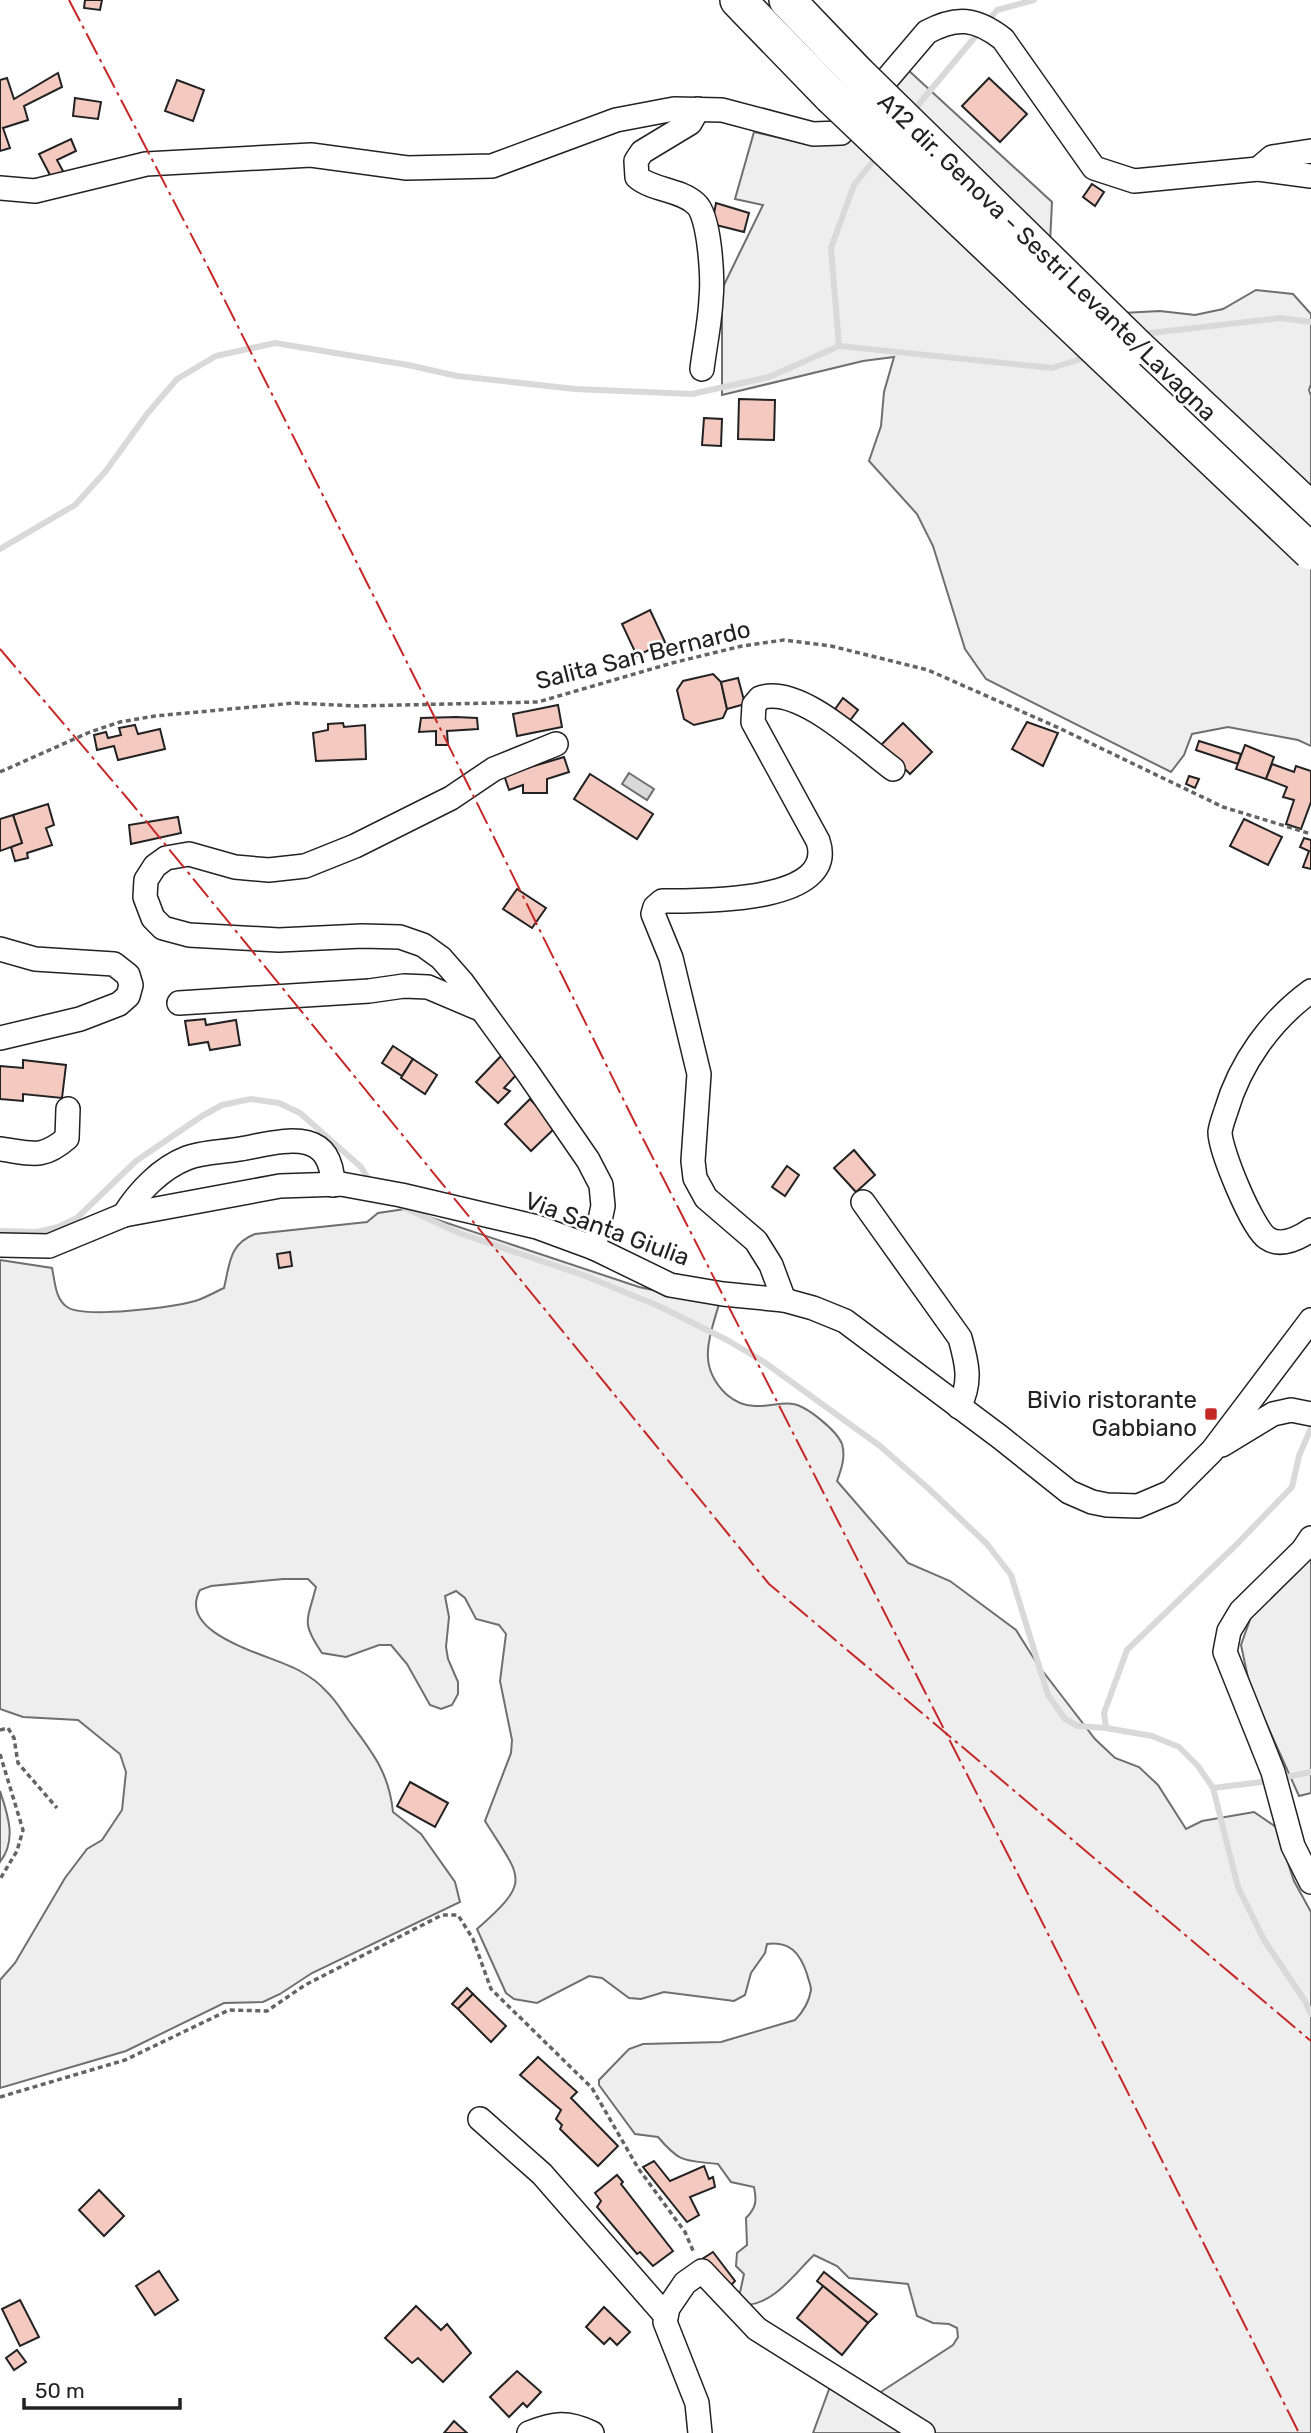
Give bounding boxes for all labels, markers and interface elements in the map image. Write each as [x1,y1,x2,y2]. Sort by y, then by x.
street label: A12 dir. Genova - Sestri Levante/Lavagna [872,87,1222,427]
street label: Salita San Bernardo [533,615,753,695]
street label: Via Santa Giulia [521,1186,693,1272]
place label: Bivio ristorante Gabbiano [1027,1386,1197,1442]
marker: Bivio ristorante Gabbiano [1203,1406,1219,1422]
scale bar [24,2366,180,2410]
text: 50 m [35,2378,85,2403]

